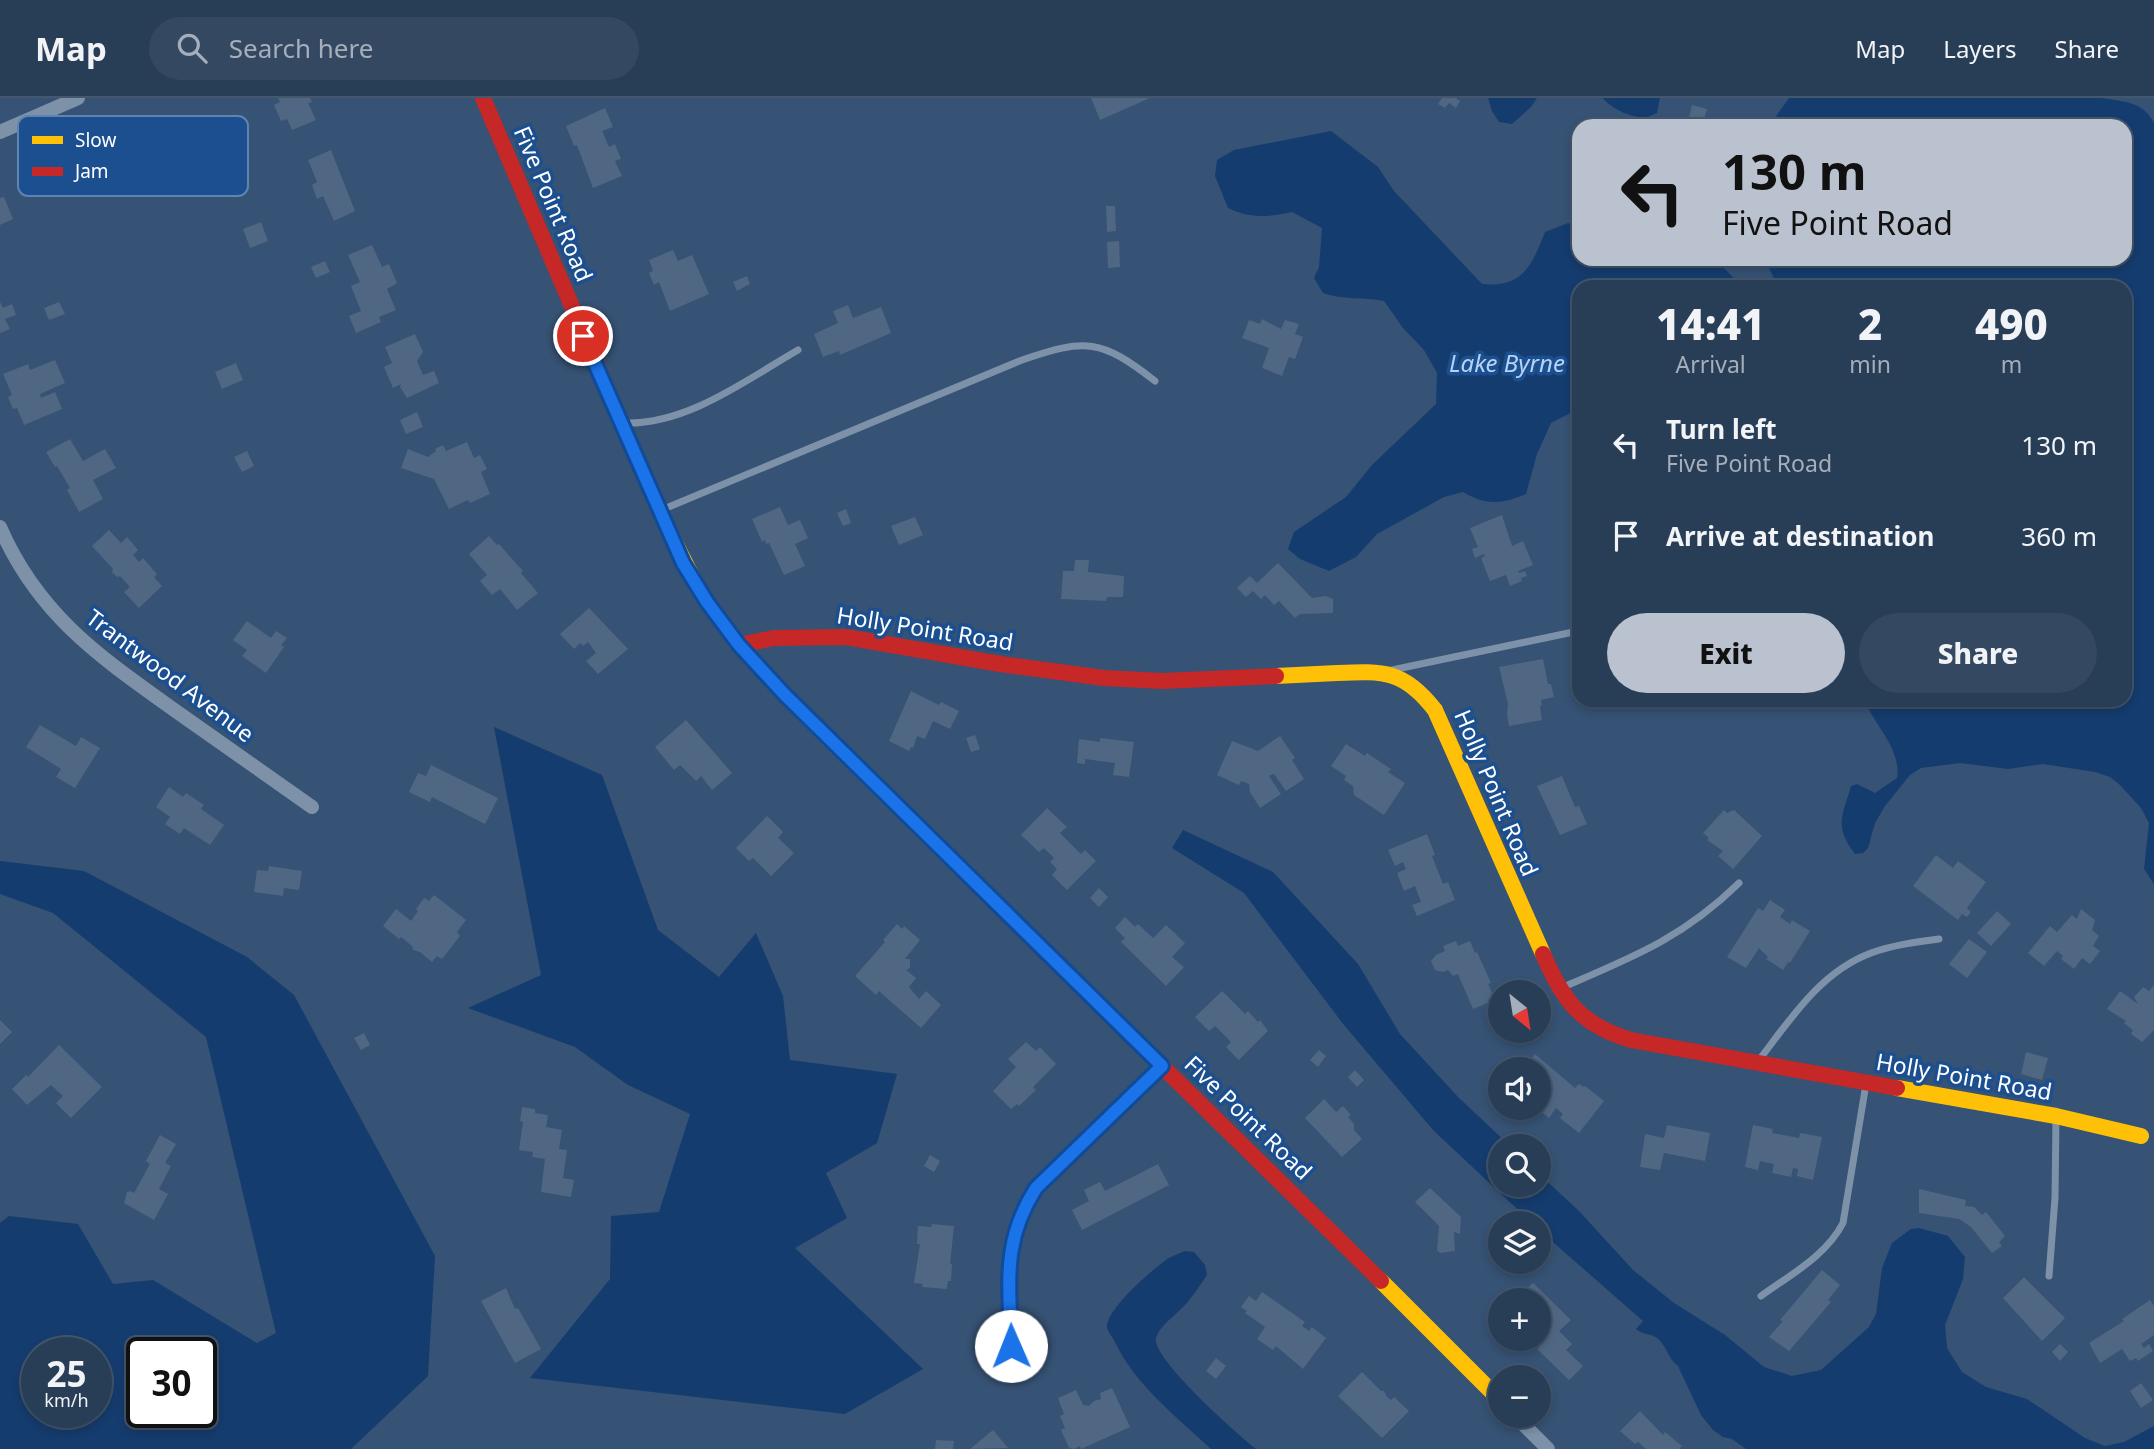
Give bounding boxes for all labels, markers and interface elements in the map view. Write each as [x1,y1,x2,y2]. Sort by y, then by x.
search box [149,17,639,80]
text: Map [35,26,107,71]
icon: search [173,29,211,67]
text: Search here [229,30,373,66]
text: Map [1855,32,1905,65]
text: Layers [1943,32,2017,65]
text: Share [2055,32,2119,65]
legend [18,116,248,196]
street label: Five Point Road [507,121,601,286]
text: Slow [75,127,116,153]
text: 130 m [1722,138,1867,204]
icon: left [1607,147,1698,238]
text: Jam [73,158,109,184]
text: Five Point Road [1722,201,1953,244]
text: 14:41 [1656,295,1765,352]
text: 2 [1858,295,1882,352]
text: 490 [1975,295,2048,352]
pin [553,306,613,366]
icon: arrive [564,317,602,355]
water label: Lake Byrne [1449,346,1565,379]
text: Arrival [1676,348,1746,380]
text: min [1849,348,1891,380]
text: m [2001,348,2022,380]
text: Turn left [1666,411,1777,447]
icon: left [1607,426,1645,464]
text: 130 m [2021,427,2097,463]
text: Five Point Road [1666,447,1832,479]
icon: arrive [1607,517,1645,555]
text: Arrive at destination [1666,518,1935,554]
text: 360 m [2021,518,2097,554]
street label: Holly Point Road [835,598,1016,658]
street label: Trantwood Avenue [80,601,261,749]
button: Exit [1607,613,1845,693]
button: Share [1859,613,2097,693]
street label: Holly Point Road [1447,704,1546,881]
north arrow [1488,980,1550,1043]
map controls [1488,980,1551,1428]
street label: Holly Point Road [1874,1045,2055,1107]
street label: Five Point Road [1178,1048,1320,1186]
button: sound [1488,1057,1551,1120]
button: search [1488,1134,1551,1197]
button: layers [1488,1211,1551,1274]
button: + [1488,1288,1551,1351]
position arrow [974,1309,1048,1383]
speed limit sign: 30 [126,1337,217,1428]
text: 25 [46,1350,87,1397]
button: − [1488,1365,1551,1428]
text: km/h [44,1388,89,1412]

